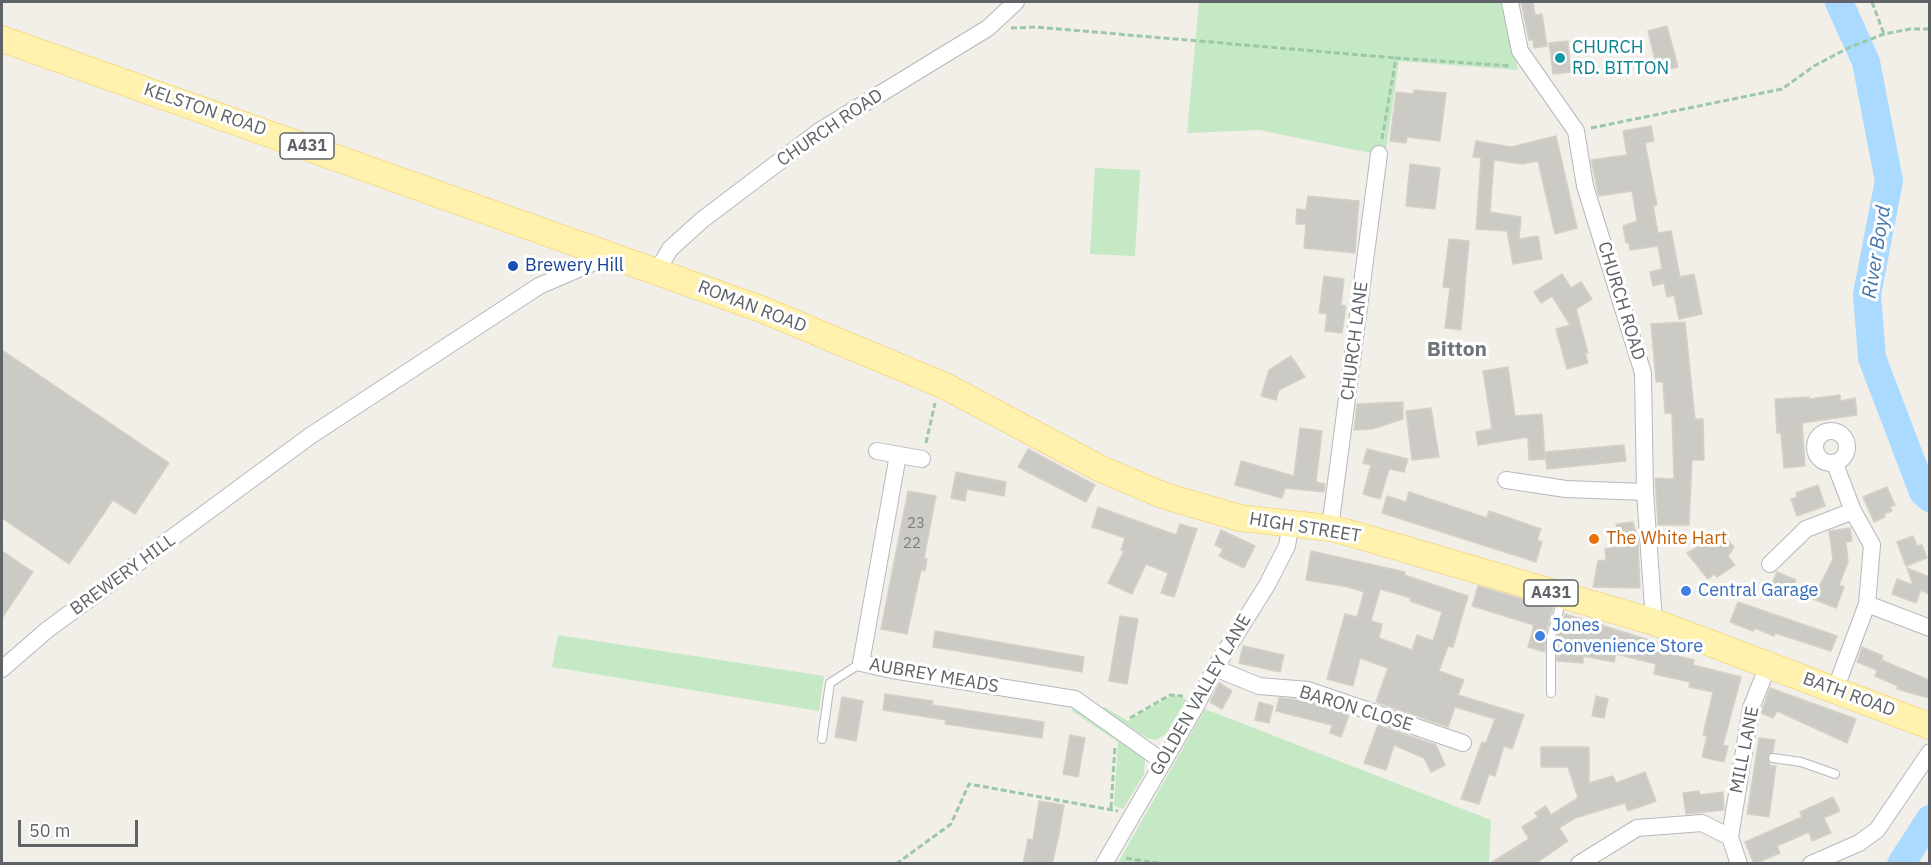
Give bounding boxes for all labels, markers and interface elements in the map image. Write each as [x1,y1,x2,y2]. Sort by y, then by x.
place label: CHURCH RD. BITTON [1572,37,1669,80]
marker: CHURCH RD. BITTON [1553,51,1567,65]
street label: KELSTON ROAD [141,79,269,141]
street label: CHURCH ROAD [773,85,887,171]
road number: A431 [280,133,334,159]
water label: River Boyd [1858,204,1896,300]
street label: CHURCH ROAD [1593,239,1649,363]
place label: Brewery Hill [525,255,624,277]
marker: Brewery Hill [506,259,520,273]
street label: ROMAN ROAD [695,276,809,338]
street label: CHURCH LANE [1337,280,1373,402]
district label: Bitton [1427,337,1487,363]
street label: HIGH STREET [1248,509,1362,547]
house number: 23 [907,515,925,533]
place label: The White Hart [1606,528,1727,550]
street label: BREWERY HILL [66,530,180,620]
marker: The White Hart [1587,532,1601,546]
house number: 22 [903,535,921,553]
road number: A431 [1524,580,1578,606]
place label: Central Garage [1698,580,1818,602]
marker: Central Garage [1679,584,1693,598]
street label: GOLDEN VALLEY LANE [1146,610,1256,780]
place label: Jones Convenience Store [1552,615,1703,658]
marker: Jones Convenience Store [1533,629,1547,643]
street label: AUBREY MEADS [868,654,1000,698]
street label: BATH ROAD [1800,668,1898,722]
street label: BARON CLOSE [1297,681,1415,737]
street label: MILL LANE [1726,705,1764,795]
scale bar [21,808,141,846]
text: 50 m [29,819,71,842]

